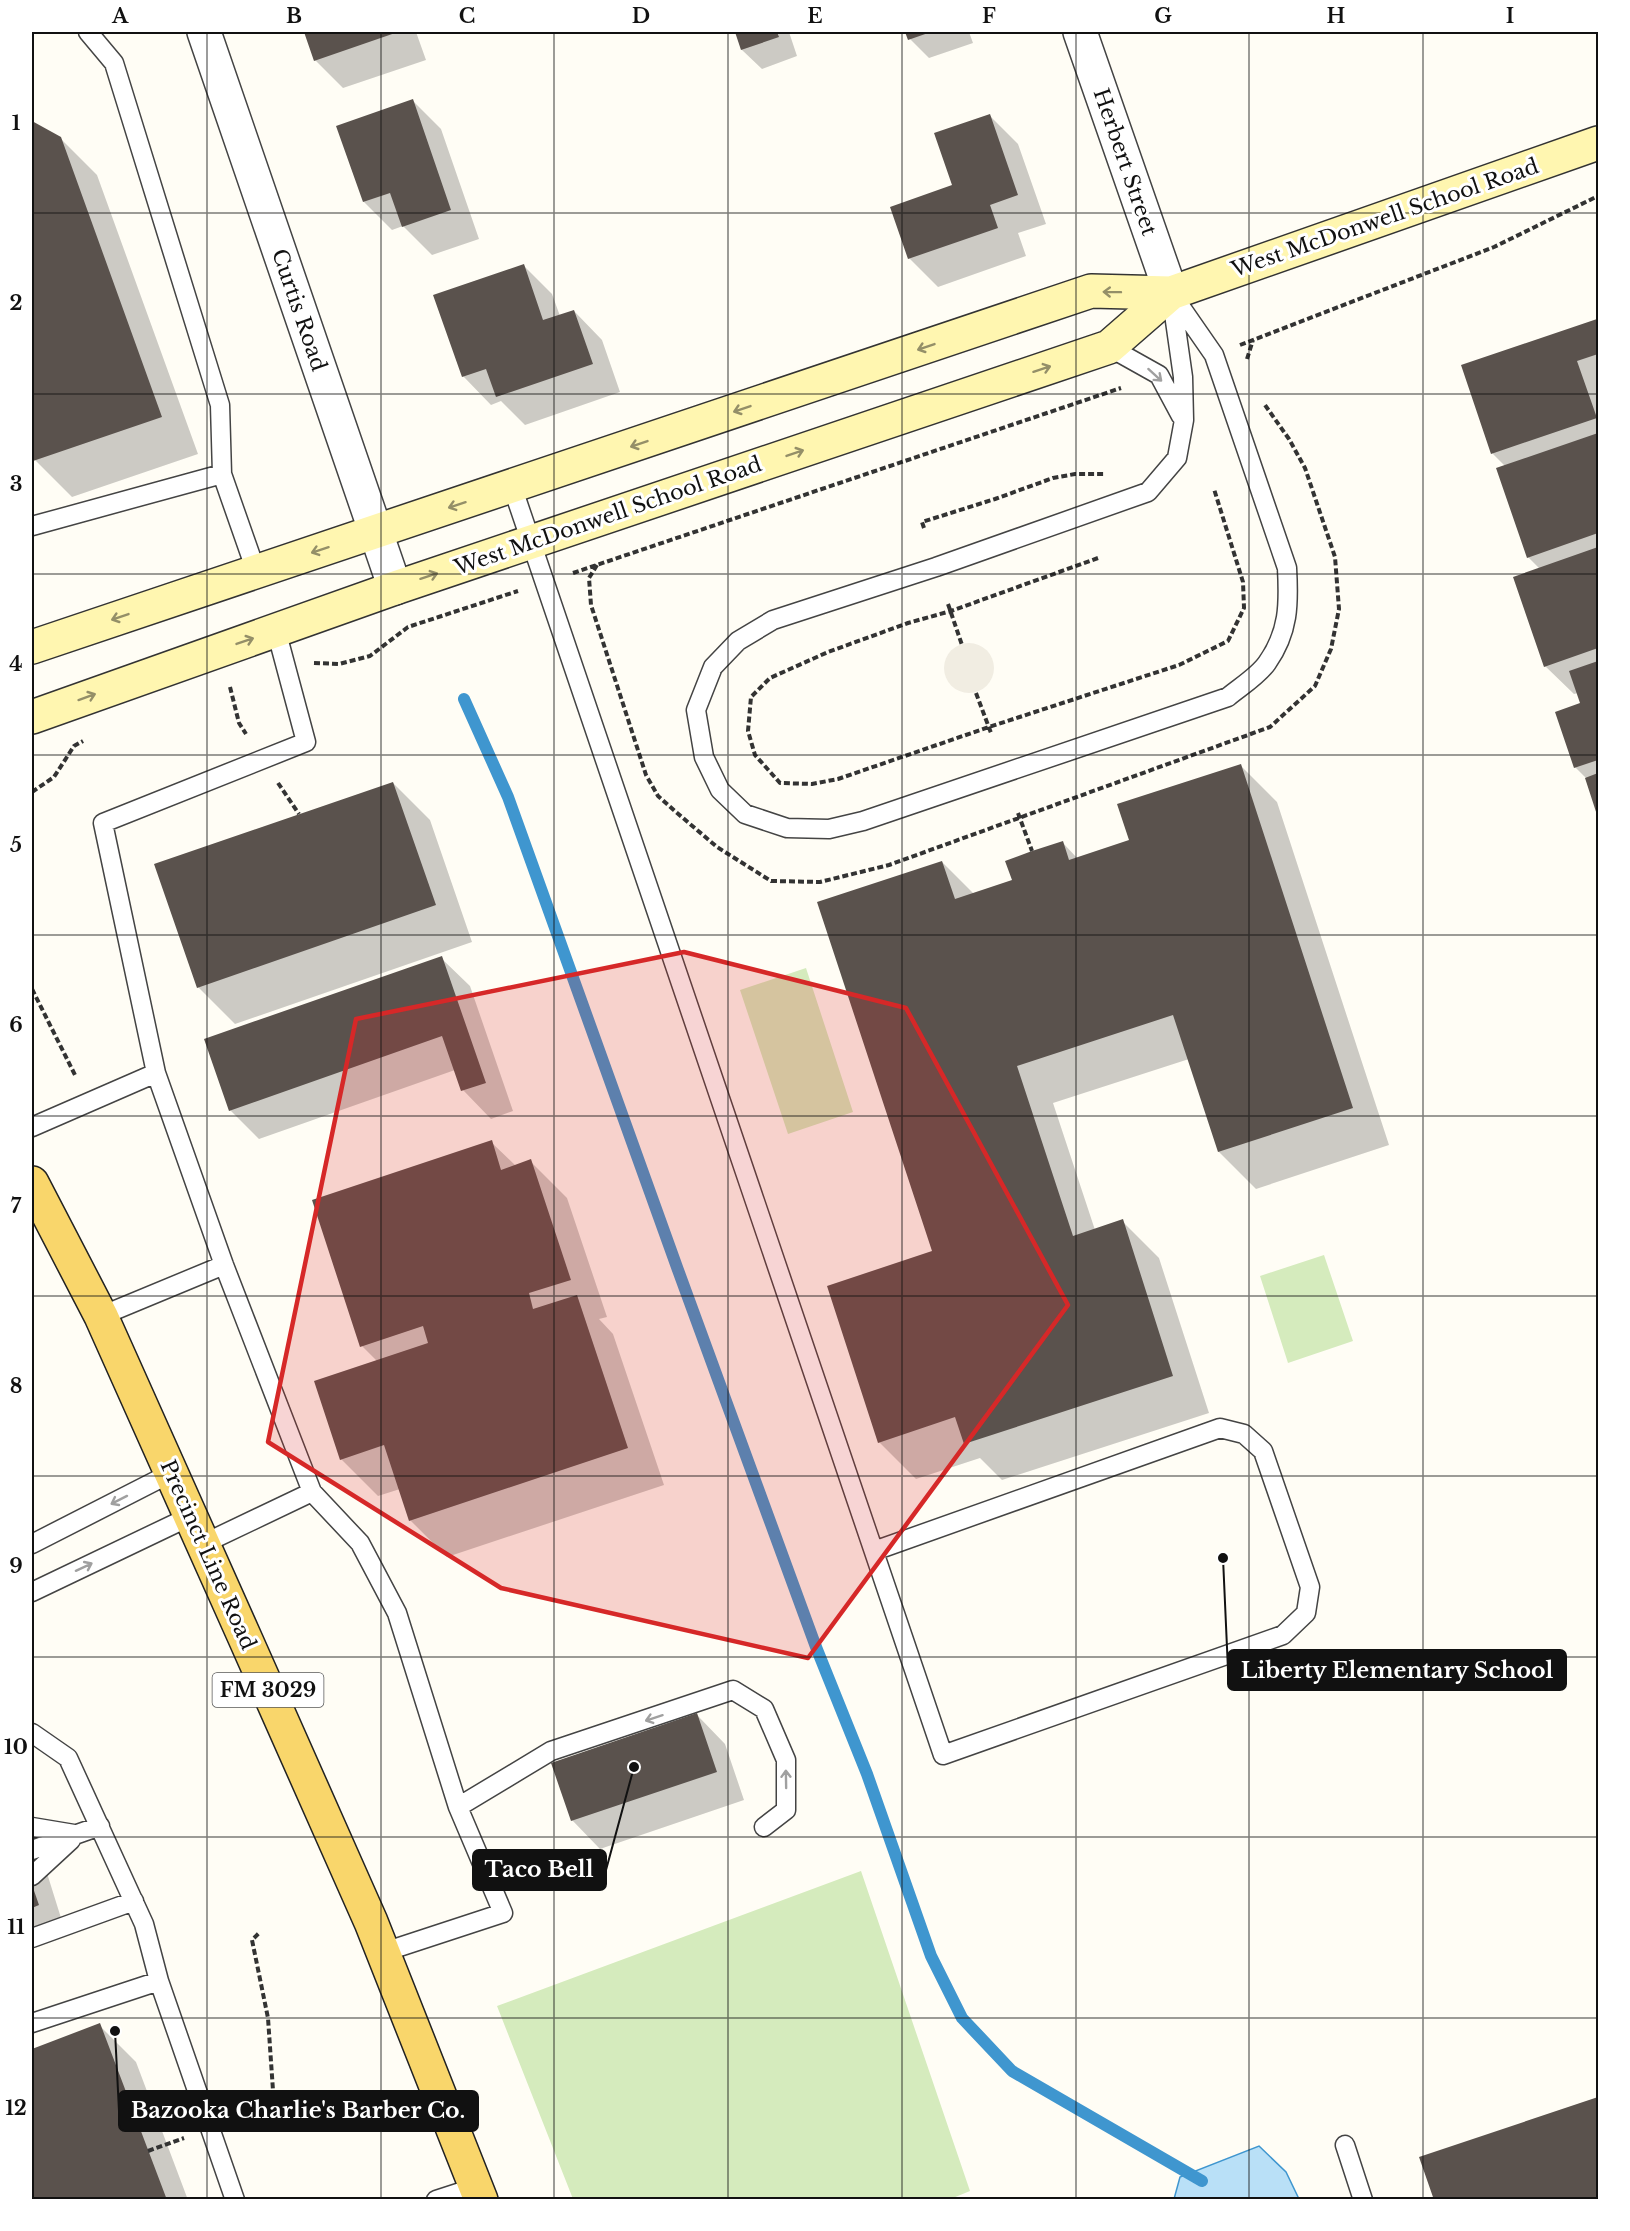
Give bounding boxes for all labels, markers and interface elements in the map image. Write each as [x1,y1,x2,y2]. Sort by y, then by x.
text: A [111,4,129,28]
text: B [286,4,302,28]
text: C [459,4,475,28]
text: D [632,4,650,28]
text: E [807,4,823,28]
text: F [982,4,996,28]
text: G [1154,4,1172,28]
text: H [1327,4,1346,28]
text: I [1506,4,1514,28]
street label: Herbert Street [1088,85,1162,239]
text: 1 [12,111,21,135]
street label: West McDonwell School Road [1227,153,1542,283]
street label: Curtis Road [266,245,332,375]
one-way arrow [1103,286,1123,298]
text: 2 [9,291,23,315]
one-way arrow [917,342,936,353]
one-way arrow [1032,363,1051,374]
one-way arrow [1147,368,1163,381]
one-way arrow [733,405,752,416]
one-way arrow [630,439,649,450]
one-way arrow [785,446,804,457]
street label: West McDonwell School Road [450,451,765,581]
text: 3 [10,472,22,496]
one-way arrow [448,500,466,511]
one-way arrow [311,545,330,556]
one-way arrow [419,570,438,581]
one-way arrow [111,612,130,623]
one-way arrow [235,634,254,645]
text: 4 [9,652,23,676]
one-way arrow [77,691,96,702]
text: 5 [10,833,22,857]
text: 6 [9,1013,23,1037]
text: 7 [11,1194,22,1218]
text: 8 [10,1374,22,1398]
street label: Precinct Line Road [154,1456,262,1654]
one-way arrow [110,1494,128,1506]
text: 9 [9,1554,23,1578]
one-way arrow [75,1560,93,1572]
callout: Liberty Elementary School [1228,1650,1566,1690]
text: Liberty Elementary School [1241,1657,1554,1684]
road number: FM 3029 [212,1673,324,1707]
one-way arrow [645,1713,664,1724]
text: 10 [4,1735,28,1759]
one-way arrow [780,1770,792,1790]
callout: Taco Bell [473,1850,606,1890]
text: Taco Bell [485,1856,594,1883]
text: 11 [7,1915,25,1939]
callout: Bazooka Charlie's Barber Co. [119,2091,478,2131]
text: 12 [5,2096,27,2120]
text: Bazooka Charlie's Barber Co. [131,2097,465,2124]

